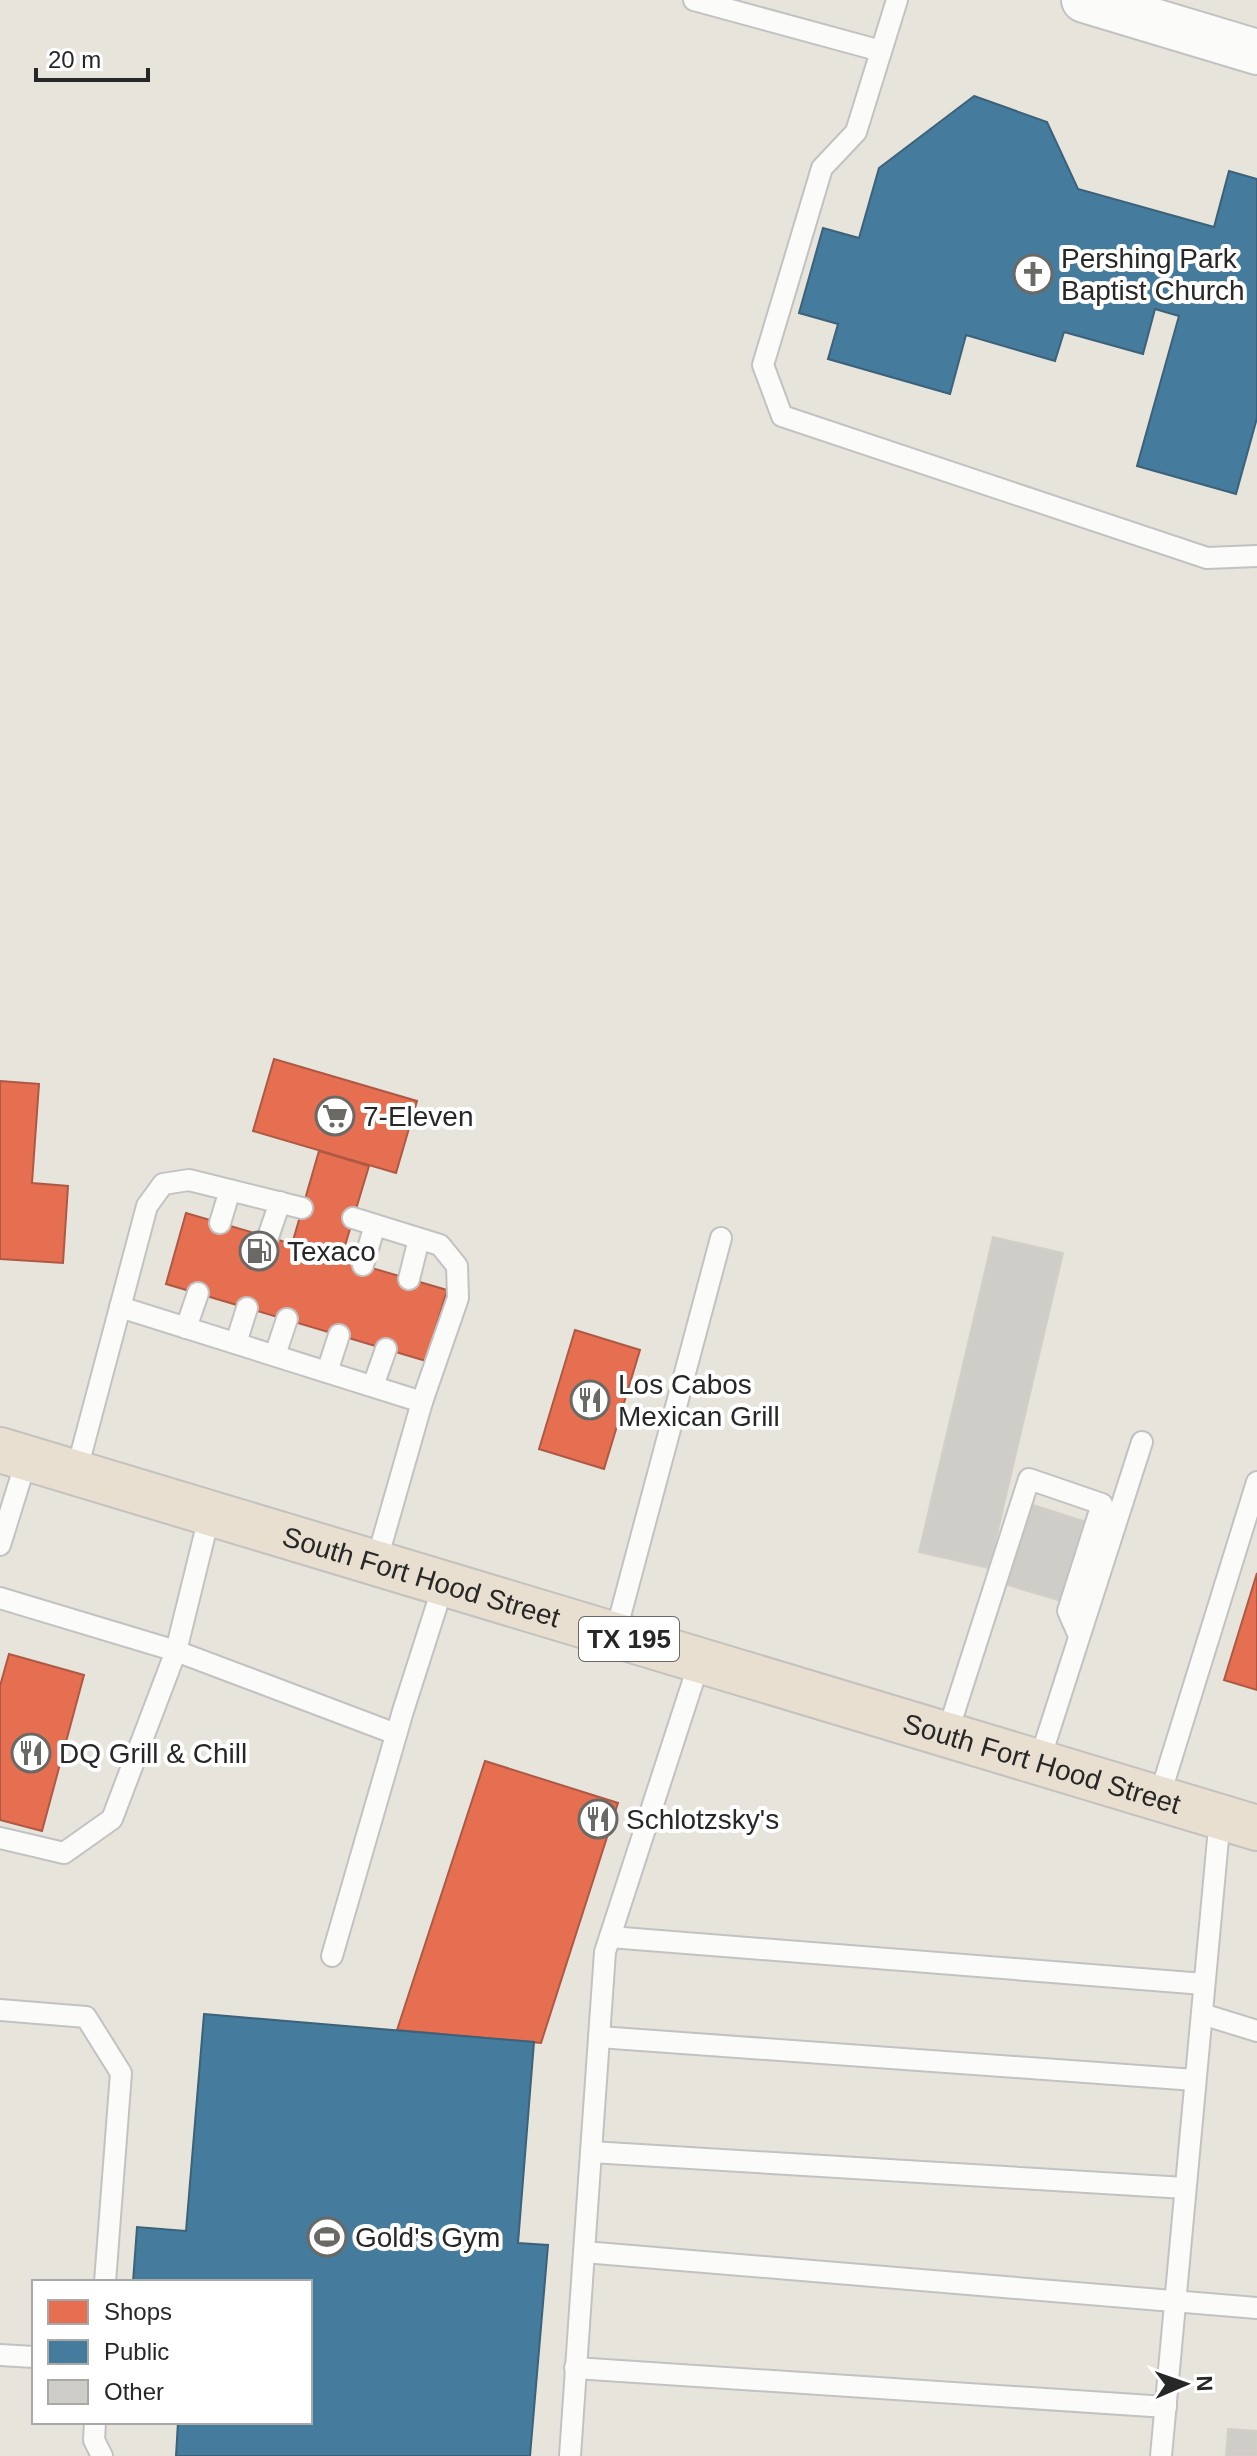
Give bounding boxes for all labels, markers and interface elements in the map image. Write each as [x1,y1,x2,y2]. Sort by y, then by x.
scale bar [36,32,148,82]
text: 20 m [48,46,101,73]
place label: Pershing Park Baptist Church [1061,243,1245,306]
church icon: Pershing Park Baptist Church [1012,253,1054,295]
supermarket icon: 7-Eleven [314,1095,356,1137]
place label: 7-Eleven [363,1101,474,1132]
fuel station icon: Texaco [238,1230,280,1272]
place label: Texaco [287,1236,376,1267]
place label: Los Cabos Mexican Grill [618,1369,780,1432]
restaurant icon: Los Cabos Mexican Grill [569,1379,611,1421]
street label: South Fort Hood Street [279,1520,564,1633]
road number: TX 195 [579,1617,679,1661]
street label: South Fort Hood Street [900,1707,1185,1820]
restaurant icon: DQ Grill & Chill [10,1732,52,1774]
place label: DQ Grill & Chill [59,1738,247,1769]
restaurant icon: Schlotzsky's [577,1798,619,1840]
place label: Schlotzsky's [626,1804,779,1835]
sports icon: Gold's Gym [306,2216,348,2258]
place label: Gold's Gym [355,2222,500,2253]
legend [32,2280,312,2424]
text: Shops [104,2298,172,2325]
text: Public [104,2338,169,2365]
north arrow [1145,2344,1225,2424]
text: N [1192,2375,1217,2392]
text: Other [104,2378,164,2405]

